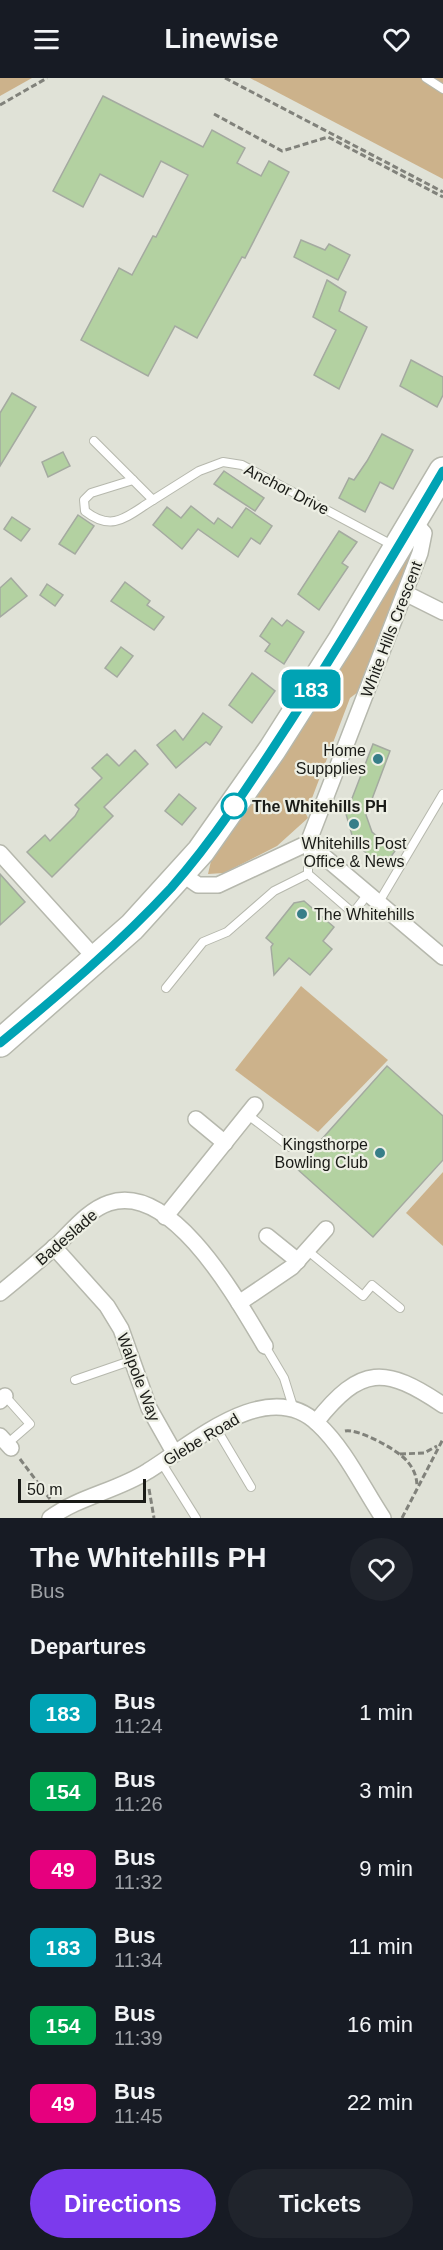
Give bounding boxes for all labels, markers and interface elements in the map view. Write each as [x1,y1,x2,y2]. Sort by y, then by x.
icon: menu [30,23,63,56]
icon: heart [380,23,413,56]
text: Linewise [164,24,279,54]
street label: Anchor Drive [242,461,332,518]
street label: White Hills Crescent [358,558,425,699]
line badge: 183 [276,670,346,708]
text: 183 [293,678,329,701]
place label: Home Suppplies [296,742,366,777]
marker: Home Suppplies [371,752,385,766]
marker: The Whitehills PH [221,793,247,819]
place label: The Whitehills PH [252,798,387,815]
marker: Whitehills Post Office & News [347,817,361,831]
place label: Whitehills Post Office & News [302,835,407,870]
place label: The Whitehills [314,906,414,923]
marker: The Whitehills [295,907,309,921]
place label: Kingsthorpe Bowling Club [275,1136,368,1171]
marker: Kingsthorpe Bowling Club [373,1146,387,1160]
street label: Badeslade [32,1206,101,1269]
street label: Walpole Way [114,1331,163,1424]
street label: Glebe Road [160,1410,242,1469]
scale bar [18,1476,146,1504]
text: 50 m [27,1481,63,1498]
button: heart [350,1538,413,1601]
text: The Whitehills PH [30,1542,266,1573]
text: Bus [30,1580,64,1602]
text: Departures [30,1634,146,1659]
text: Bus [114,1689,156,1714]
text: 1 min [359,1700,413,1725]
text: 183 [45,1702,81,1725]
text: 11:24 [114,1715,163,1737]
text: Bus [114,1767,156,1792]
text: 3 min [359,1778,413,1803]
text: 154 [45,1780,81,1803]
text: 11:26 [114,1793,163,1815]
text: Bus [114,1845,156,1870]
text: 9 min [359,1856,413,1881]
text: 49 [51,1858,75,1881]
text: 11:32 [114,1871,163,1893]
text: Bus [114,1923,156,1948]
text: 11 min [349,1934,413,1959]
text: 183 [45,1936,81,1959]
text: 11:34 [114,1949,163,1971]
text: Bus [114,2001,156,2026]
text: 16 min [347,2012,413,2037]
text: 154 [45,2014,81,2037]
text: 11:39 [114,2027,163,2049]
text: Bus [114,2079,156,2104]
text: 22 min [347,2090,413,2115]
text: 49 [51,2092,75,2115]
text: 11:45 [114,2105,163,2127]
button: Directions [30,2169,216,2238]
button: Tickets [228,2169,413,2238]

